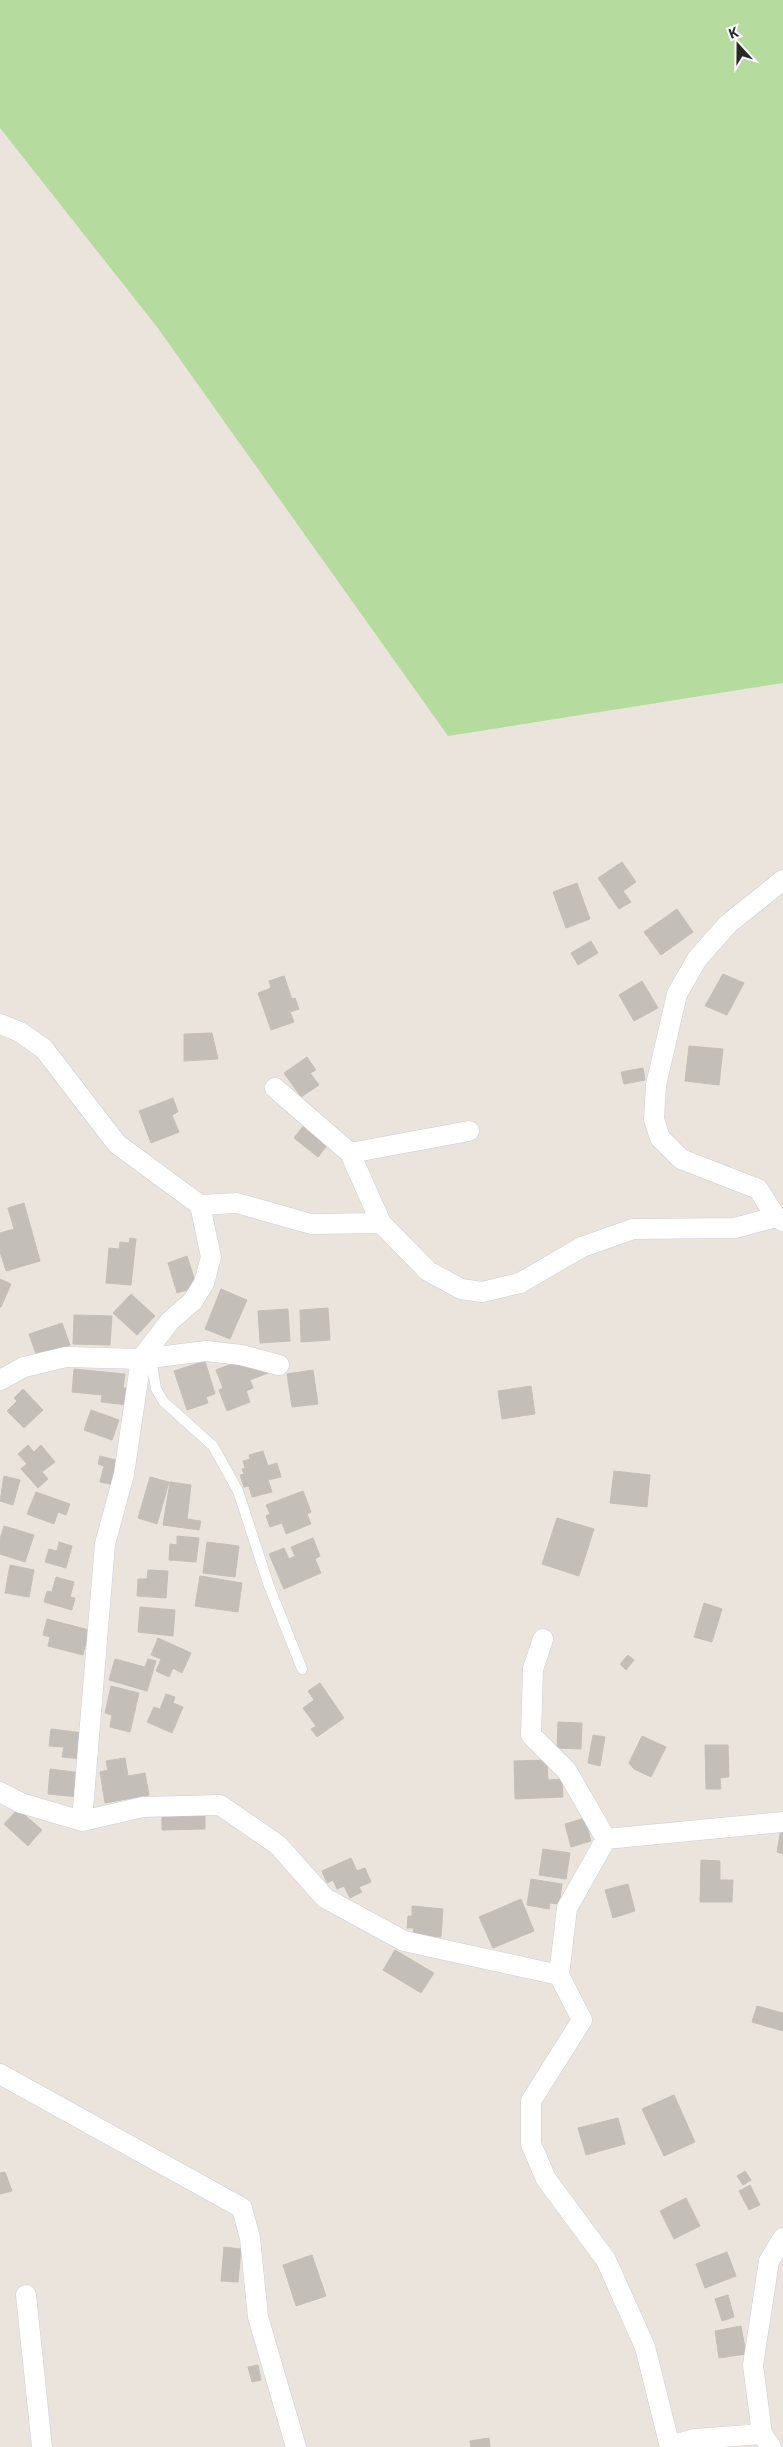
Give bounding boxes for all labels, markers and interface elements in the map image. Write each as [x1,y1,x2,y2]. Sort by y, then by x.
north arrow [713,20,763,70]
text: K [725,22,742,43]

